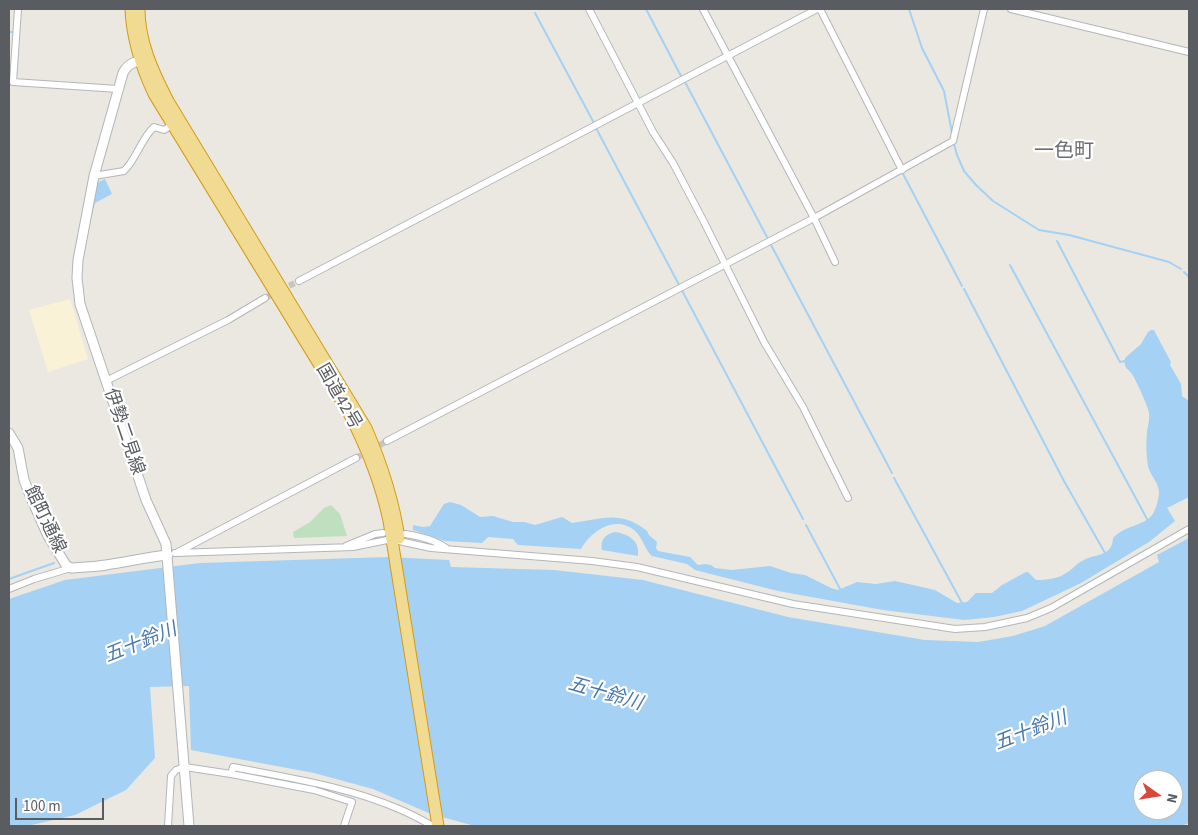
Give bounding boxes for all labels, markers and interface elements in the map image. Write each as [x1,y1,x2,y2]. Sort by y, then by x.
district label: 一色町 [1034,141,1094,165]
street label: 国道42号 [311,360,365,434]
street label: 伊勢二見線 [98,386,148,478]
street label: 館町通線 [19,483,69,557]
water label: 五十鈴川 [101,619,181,669]
water label: 五十鈴川 [565,674,645,716]
water label: 五十鈴川 [991,708,1071,756]
north arrow [1133,770,1183,820]
scale bar [18,788,106,820]
text: N [1161,791,1182,805]
text: 100 m [23,796,61,817]

